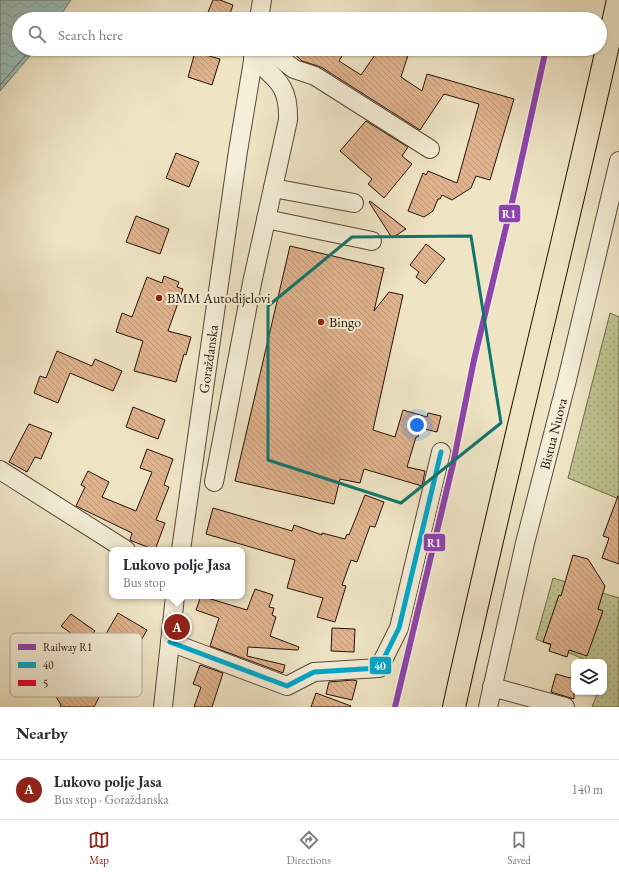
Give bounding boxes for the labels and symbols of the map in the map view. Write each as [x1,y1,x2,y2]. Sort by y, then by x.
line badge: R1 [498,204,521,223]
text: R1 [502,207,516,221]
place label: BMM Autodijelovi [167,289,271,307]
marker: BMM Autodijelovi [154,293,164,303]
place label: Bingo [329,313,361,331]
marker: Bingo [316,317,326,327]
street label: Goraždanska [194,323,222,394]
street label: Bistua Nuova [535,396,571,471]
your location [407,415,427,435]
line badge: R1 [423,533,446,552]
text: R1 [427,536,441,550]
pin: A [164,612,190,642]
legend [10,633,142,697]
text: Railway R1 [43,640,92,654]
line badge: 40 [369,656,392,675]
text: 40 [43,658,54,672]
text: 40 [374,659,386,673]
text: 5 [43,676,48,690]

